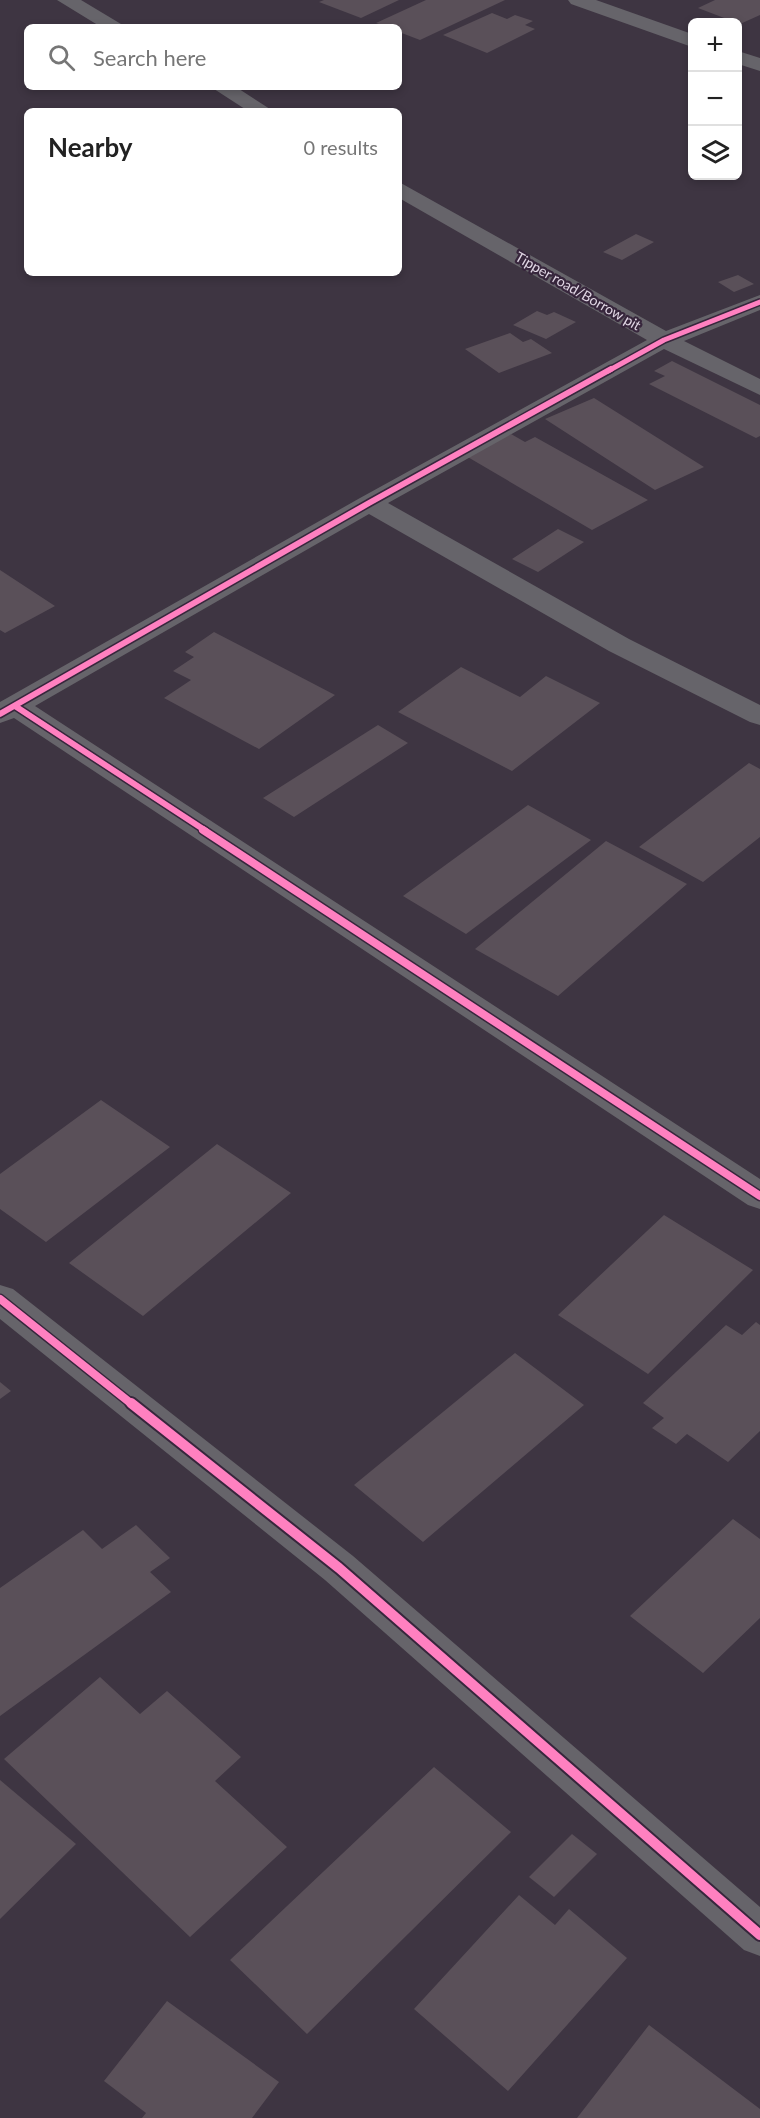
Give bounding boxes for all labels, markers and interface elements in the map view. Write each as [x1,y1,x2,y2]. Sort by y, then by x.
map controls [688,18,742,180]
button: + [688,18,742,72]
search box [24,24,402,90]
icon: search [45,41,78,74]
text: Search here [93,44,206,71]
button: − [688,72,742,126]
button: layers [688,126,742,180]
text: Nearby [48,131,133,163]
text: 0 results [303,135,378,159]
street label: Tipper road/Borrow pit [512,248,644,333]

